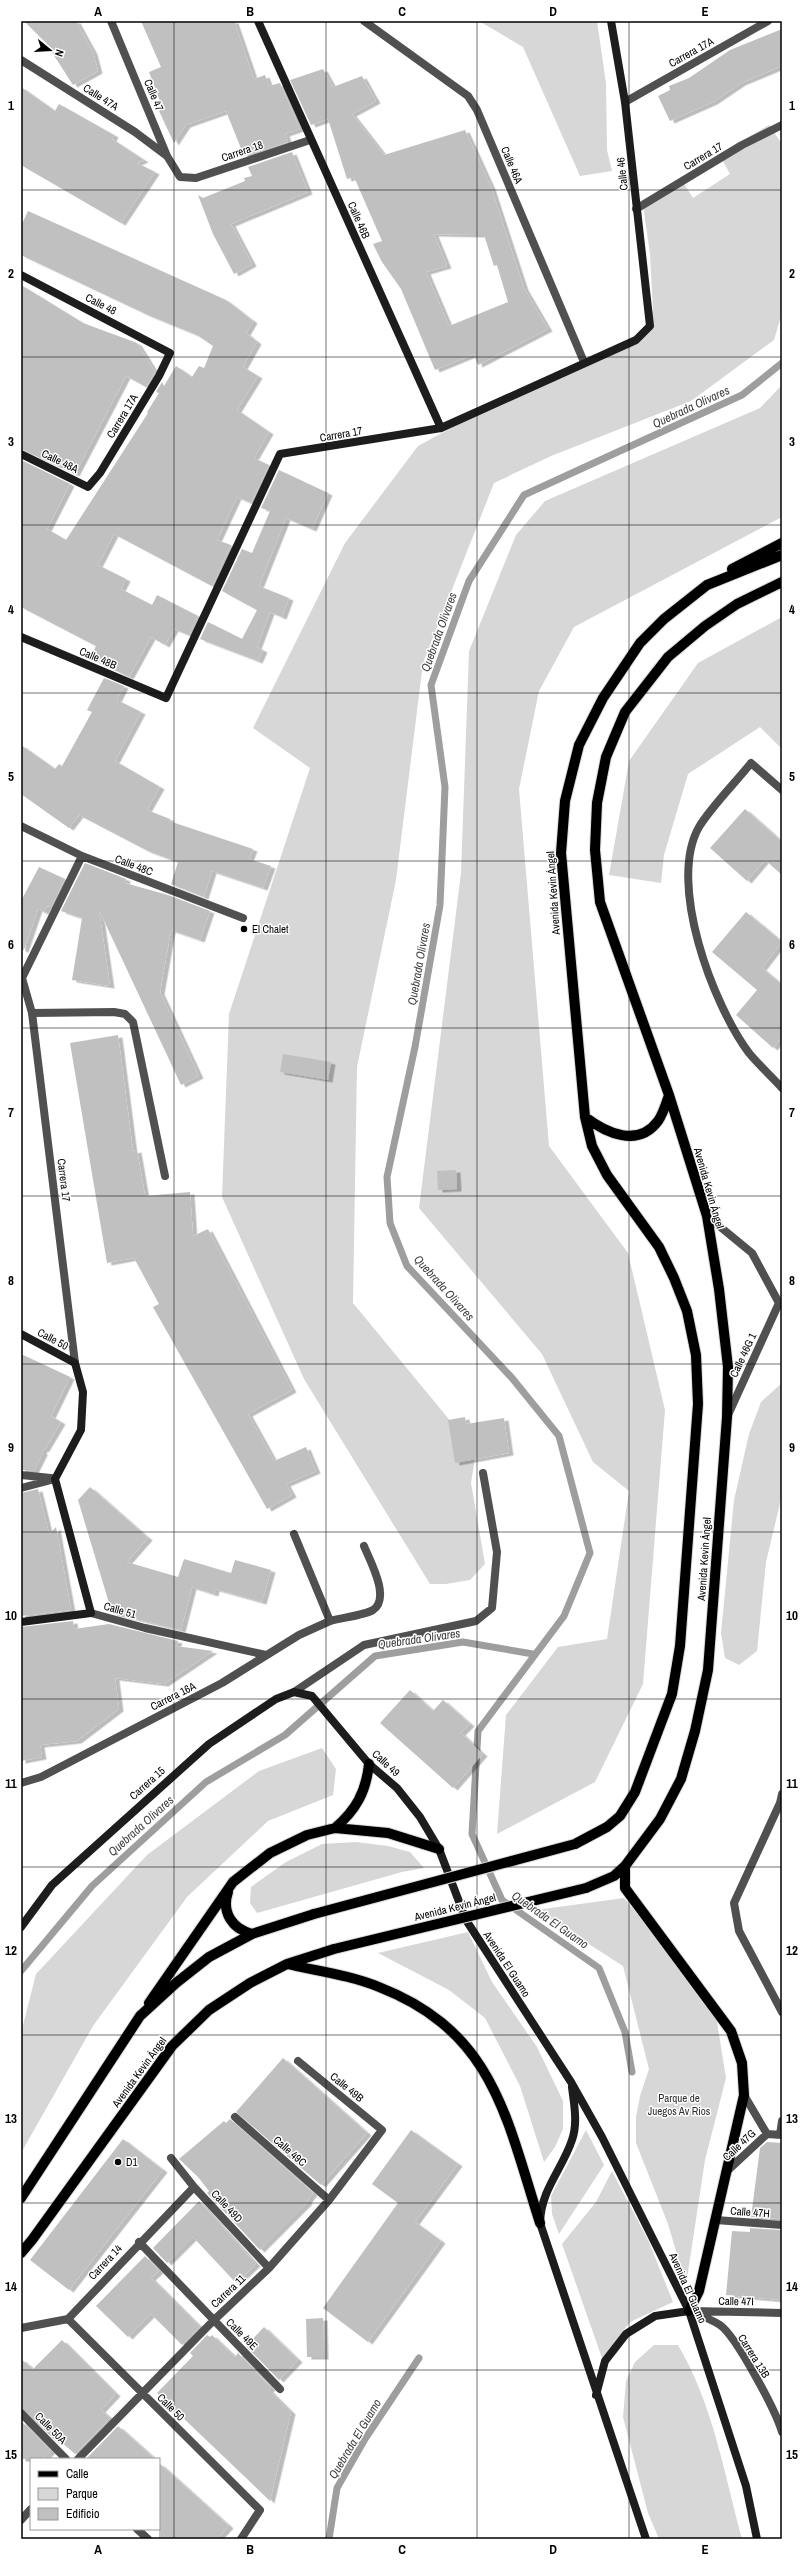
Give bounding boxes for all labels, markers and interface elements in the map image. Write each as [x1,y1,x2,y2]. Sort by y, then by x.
text: A [94,3,102,20]
text: B [246,3,254,20]
text: C [398,3,406,20]
text: D [549,3,557,20]
text: E [701,3,709,20]
north arrow [30,30,70,70]
street label: Carrera 17A [666,33,717,70]
text: N [52,48,67,58]
street label: Calle 47 [141,77,167,113]
street label: Calle 47A [81,81,122,114]
text: 1 [8,97,14,114]
text: 1 [789,97,795,114]
street label: Carrera 18 [219,137,265,165]
street label: Carrera 17 [681,139,725,173]
street label: Calle 46A [498,144,526,187]
street label: Calle 46 [613,157,631,191]
street label: Calle 46B [345,199,373,241]
text: 2 [8,265,14,282]
text: 2 [789,265,795,282]
street label: Calle 48 [83,290,119,318]
water label: Quebrada Olivares [650,382,732,432]
street label: Carrera 17A [103,391,141,441]
street label: Carrera 17 [319,423,363,445]
text: 3 [8,433,14,450]
text: 3 [789,433,795,450]
street label: Calle 48A [39,446,82,476]
water label: Quebrada Olivares [417,590,461,674]
text: 4 [8,601,14,618]
text: 4 [789,601,795,618]
street label: Calle 48B [77,644,119,672]
text: 5 [8,768,14,785]
text: 5 [789,768,795,785]
street label: Calle 48C [113,851,155,879]
street label: Avenida Kevin Ángel [543,851,563,936]
place label: El Chalet [252,922,289,936]
water label: Quebrada Olivares [404,922,434,1006]
marker: El Chalet [239,924,249,934]
text: 6 [8,936,14,953]
text: 6 [789,936,795,953]
text: 7 [8,1104,14,1121]
text: 7 [789,1104,795,1121]
street label: Avenida Kevin Ángel [690,1145,727,1230]
street label: Carrera 17 [54,1158,74,1202]
water label: Quebrada Olivares [410,1252,478,1324]
text: 8 [8,1272,14,1289]
text: 8 [789,1272,795,1289]
street label: Calle 50 [35,1325,71,1353]
street label: Calle 46G 1 [727,1330,759,1380]
text: 9 [8,1439,14,1456]
text: 9 [789,1439,795,1456]
street label: Avenida Kevin Ángel [694,1517,714,1602]
street label: Calle 51 [102,1599,138,1621]
text: 10 [5,1607,17,1624]
text: 10 [786,1607,798,1624]
water label: Quebrada Olivares [377,1625,461,1653]
street label: Carrera 16A [148,1678,199,1713]
street label: Calle 49 [369,1747,403,1779]
street label: Carrera 15 [126,1763,168,1803]
text: 11 [5,1775,17,1792]
text: 11 [786,1775,798,1792]
water label: Quebrada Olivares [105,1792,177,1860]
water label: Quebrada El Guamo [508,1888,592,1953]
street label: Avenida Kevin Ángel [412,1890,497,1924]
street label: Avenida El Guamo [480,1928,533,1999]
text: 12 [5,1942,17,1959]
text: 12 [786,1942,798,1959]
street label: Avenida Kevin Ángel [108,2034,169,2111]
street label: Calle 49B [327,2069,367,2105]
park label: Parque de Juegos Av Rios [648,2091,711,2118]
text: 13 [5,2110,17,2127]
text: 13 [786,2110,798,2127]
street label: Calle 47G [720,2126,758,2164]
street label: Calle 49C [270,2133,310,2170]
place label: D1 [126,2155,138,2169]
marker: D1 [113,2157,123,2167]
street label: Calle 49D [208,2187,246,2225]
street label: Calle 47H [730,2204,770,2220]
street label: Carrera 14 [85,2241,125,2283]
street label: Avenida El Guamo [666,2250,710,2325]
street label: Carrera 11 [208,2271,248,2311]
text: 14 [5,2278,17,2295]
text: 14 [786,2278,798,2295]
street label: Calle 47I [718,2294,754,2308]
street label: Calle 49E [223,2315,261,2353]
street label: Carrera 13B [735,2331,773,2381]
street label: Calle 50 [154,2390,188,2424]
water label: Quebrada El Guamo [325,2396,385,2482]
street label: Calle 50A [32,2409,70,2447]
text: 15 [5,2446,17,2463]
text: 15 [786,2446,798,2463]
legend [30,2458,160,2530]
text: Calle [66,2466,88,2482]
text: Parque [66,2486,98,2502]
text: Edificio [66,2506,99,2522]
text: A [94,2541,102,2558]
text: B [246,2541,254,2558]
text: C [398,2541,406,2558]
text: D [549,2541,557,2558]
text: E [701,2541,709,2558]

